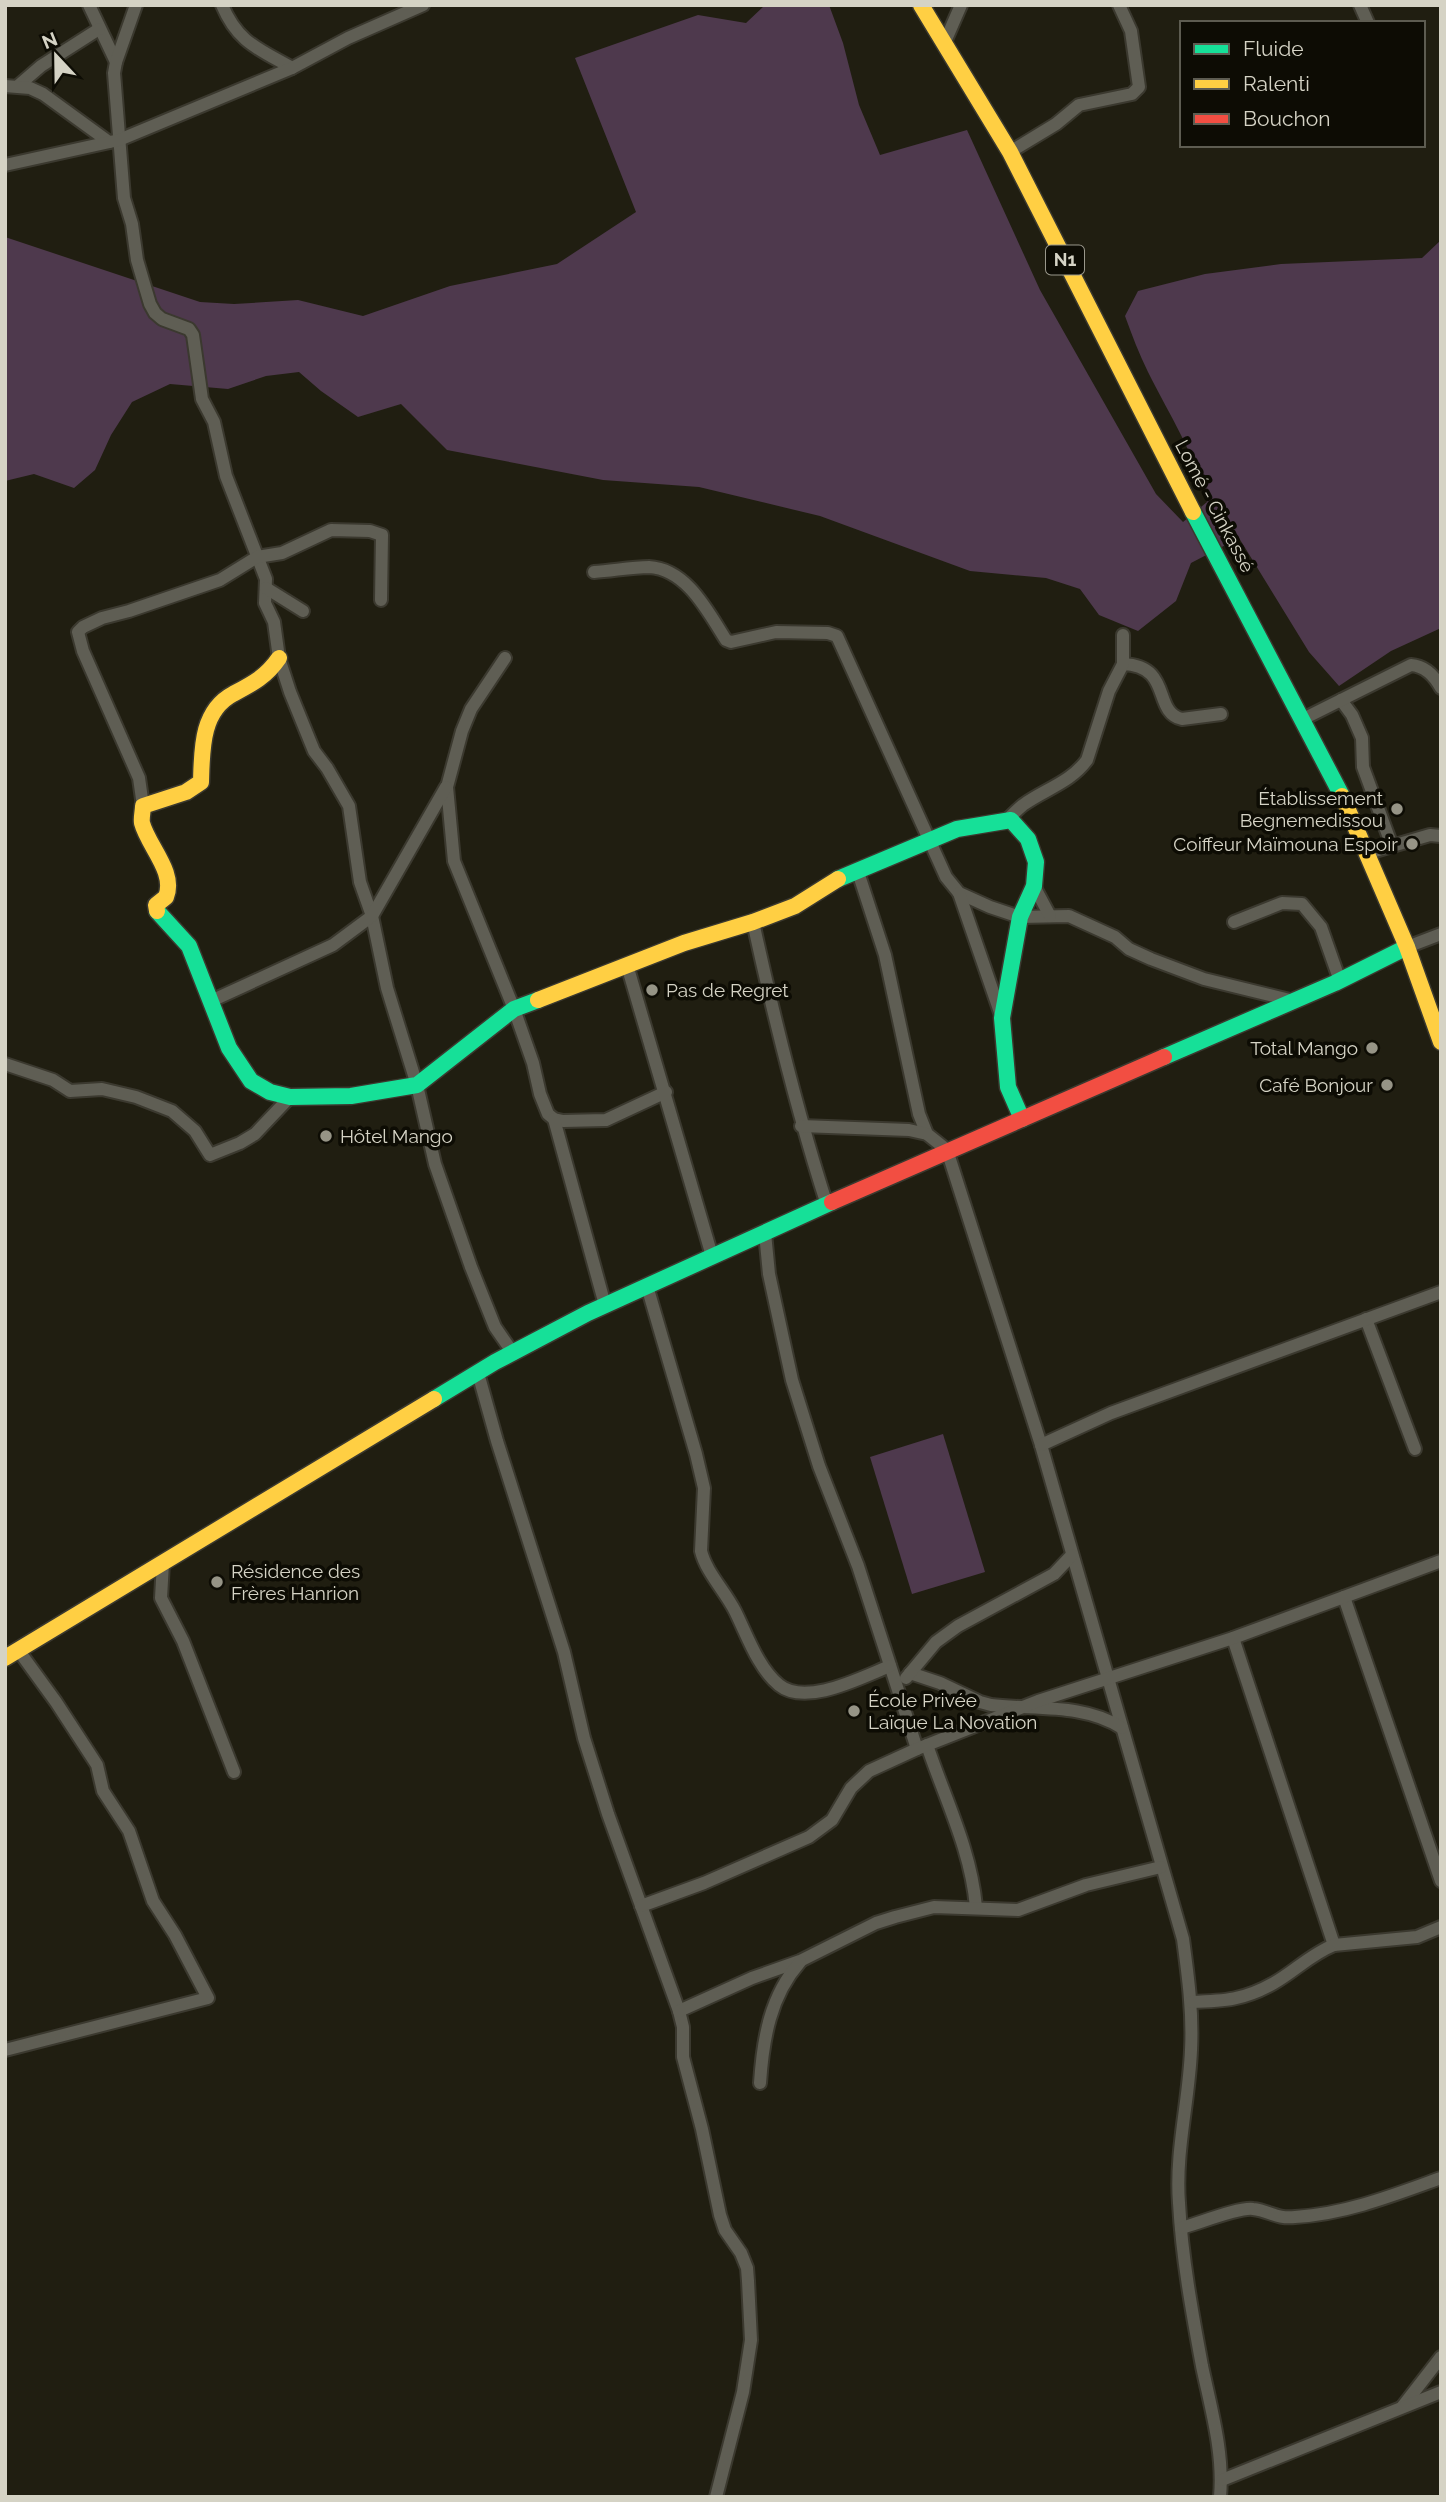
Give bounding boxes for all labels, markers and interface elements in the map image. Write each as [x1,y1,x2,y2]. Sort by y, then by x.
north arrow [21,21,91,91]
legend [1180,21,1425,147]
text: N [39,27,60,53]
text: Fluide [1243,36,1304,61]
text: Ralenti [1243,71,1310,96]
text: Bouchon [1243,106,1330,131]
road number: N1 [1046,246,1084,274]
street label: Lomé - Cinkassé [1171,436,1259,576]
place label: Établissement Begnemedissou [1240,787,1384,831]
marker: Établissement Begnemedissou [1389,801,1405,817]
place label: Coiffeur Maïmouna Espoir [1173,833,1398,855]
marker: Coiffeur Maïmouna Espoir [1404,836,1420,852]
place label: Pas de Regret [666,979,789,1001]
marker: Pas de Regret [644,982,660,998]
place label: Total Mango [1250,1037,1358,1059]
marker: Total Mango [1364,1040,1380,1056]
place label: Café Bonjour [1259,1074,1373,1096]
marker: Café Bonjour [1379,1077,1395,1093]
place label: Hôtel Mango [340,1125,453,1147]
marker: Hôtel Mango [318,1128,334,1144]
place label: Résidence des Frères Hanrion [231,1560,360,1604]
marker: Résidence des Frères Hanrion [209,1574,225,1590]
place label: École Privée Laïque La Novation [868,1689,1037,1733]
marker: École Privée Laïque La Novation [846,1703,862,1719]

